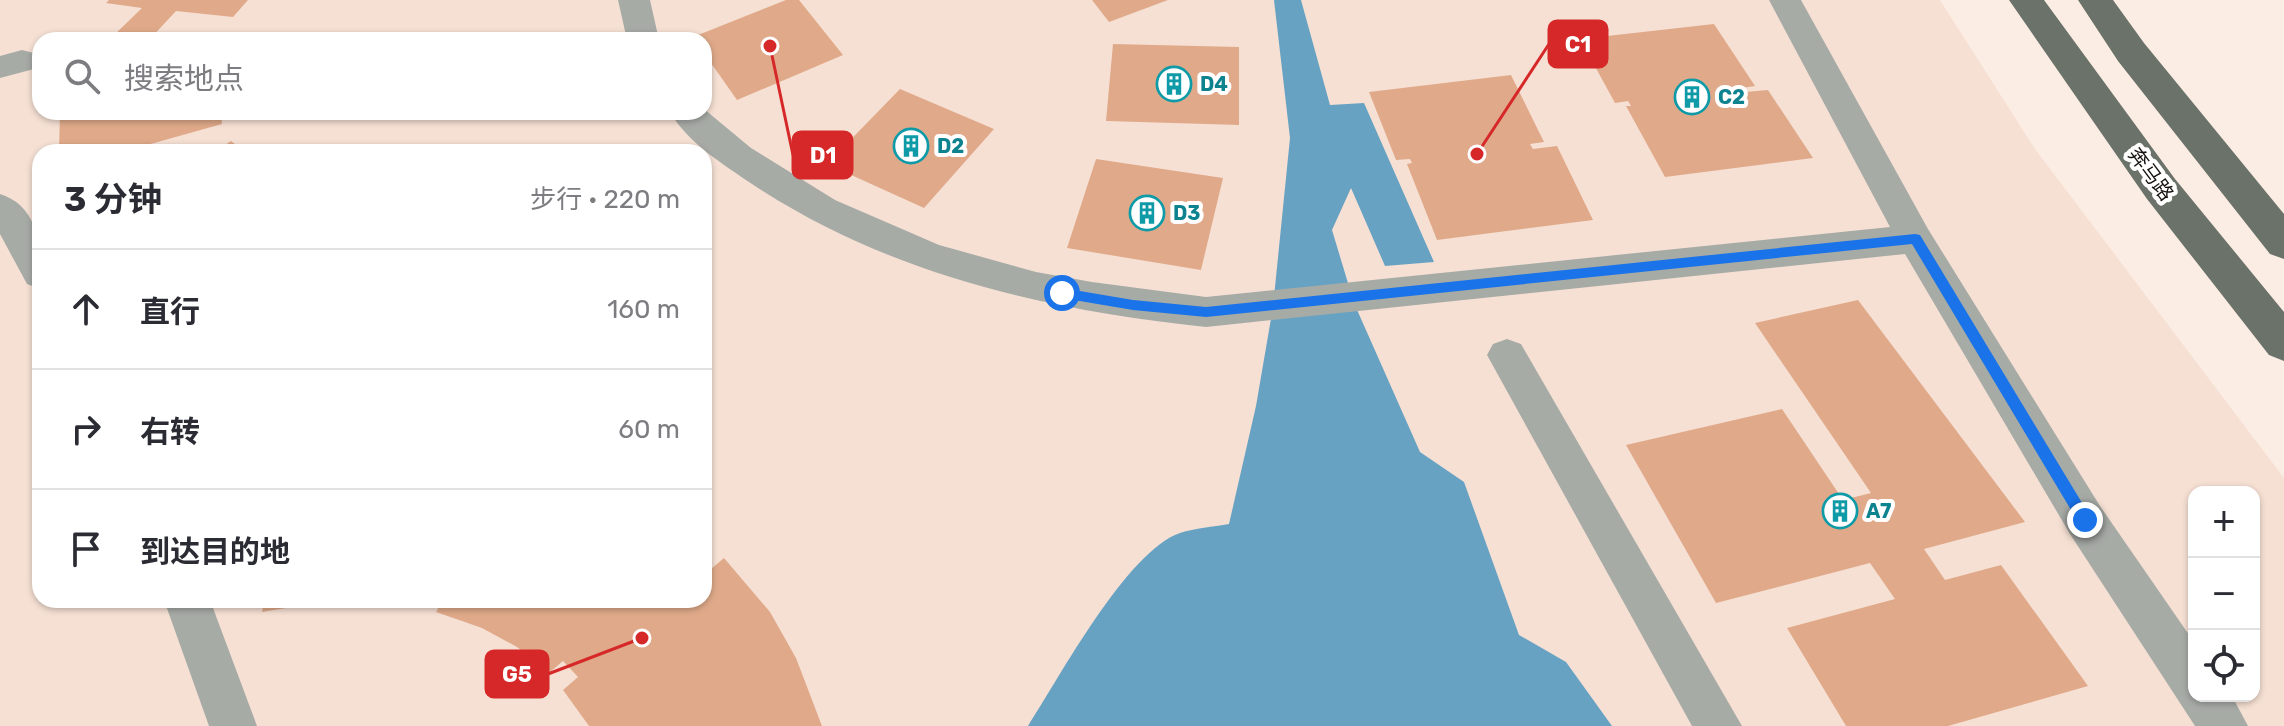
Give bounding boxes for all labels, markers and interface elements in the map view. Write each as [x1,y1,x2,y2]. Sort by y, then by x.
callout: C1 [1549,21,1607,67]
text: C1 [1565,31,1591,58]
search box [32,32,712,120]
icon: search [60,54,104,98]
text: 搜索地点 [124,61,244,97]
building icon: D4 [1155,65,1193,103]
place label: D4 [1200,72,1228,96]
building icon: C2 [1673,78,1711,116]
place label: C2 [1718,85,1745,109]
building icon: D2 [892,127,930,165]
callout: D1 [793,132,852,178]
place label: D2 [937,134,964,158]
text: D1 [810,142,836,169]
street label: 奔马路 [2123,143,2179,205]
text: 3 分钟 [64,179,162,220]
text: 步行 · 220 m [530,184,680,215]
building icon: D3 [1128,194,1166,232]
place label: D3 [1173,201,1201,225]
route start [1044,275,1080,311]
icon: ahead [64,287,108,331]
text: 直行 [140,294,200,330]
text: 160 m [607,294,680,325]
icon: right [64,407,108,451]
text: 右转 [140,414,200,450]
text: 60 m [618,414,680,445]
map controls [2188,486,2260,702]
button: + [2188,486,2260,558]
building icon: A7 [1821,492,1859,530]
place label: A7 [1866,499,1891,523]
route end [2067,502,2103,538]
icon: arrive [64,527,108,571]
text: 到达目的地 [140,534,290,570]
button: − [2188,558,2260,630]
button: locate [2188,630,2260,702]
callout: G5 [486,651,548,697]
text: G5 [502,661,532,688]

